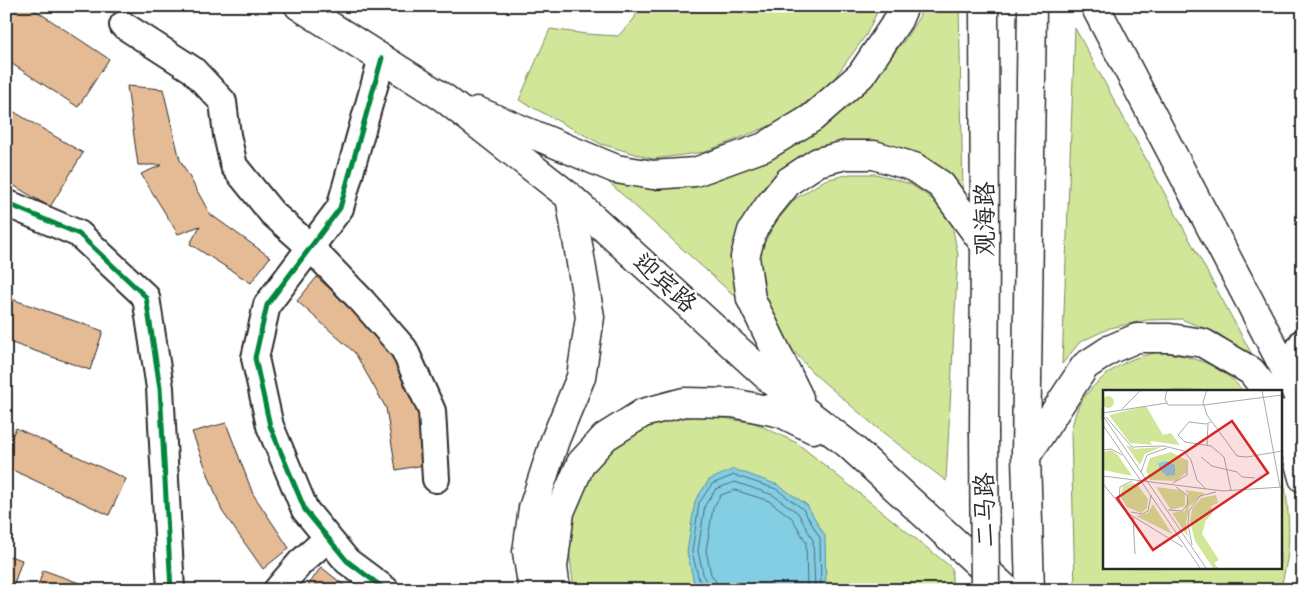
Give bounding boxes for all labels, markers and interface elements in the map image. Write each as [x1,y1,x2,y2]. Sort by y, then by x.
street label: 观海路 [969,181,1001,257]
street label: 迎宾路 [626,246,704,320]
inset map [1103,390,1282,568]
street label: 二马路 [968,472,1002,548]

